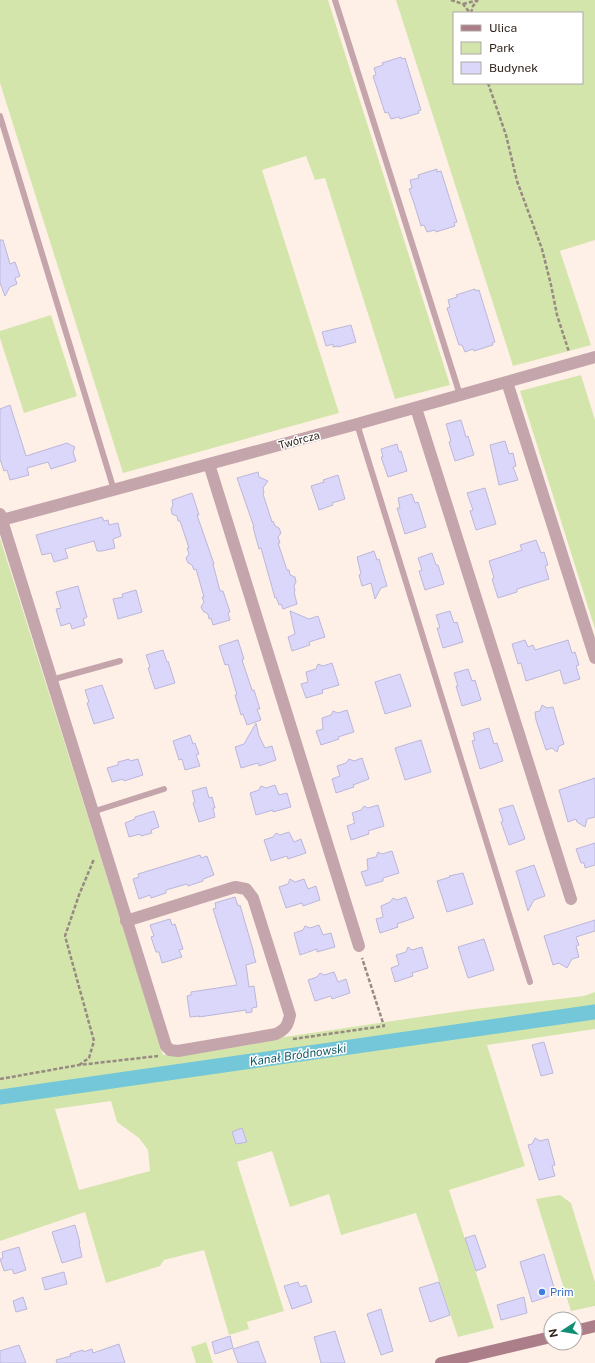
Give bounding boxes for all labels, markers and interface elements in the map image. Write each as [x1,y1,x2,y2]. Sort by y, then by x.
legend [453,12,583,84]
text: Ulica [489,21,517,35]
text: Park [489,41,515,55]
text: Budynek [489,61,538,75]
street label: Twórcza [277,429,321,451]
water label: Kanał Bródnowski [249,1041,347,1069]
place label: Prim [550,1286,574,1298]
marker: Prim [537,1287,547,1297]
north arrow [543,1311,583,1351]
text: N [546,1328,560,1339]

